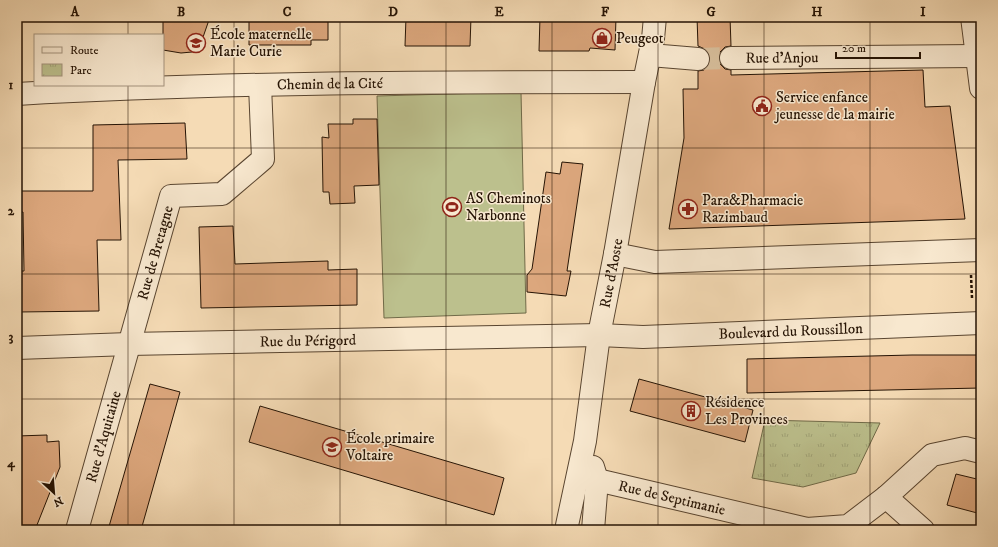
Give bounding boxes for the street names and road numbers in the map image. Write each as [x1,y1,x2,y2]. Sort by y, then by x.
street label: Rue d'Anjou [745,48,819,67]
street label: Chemin de la Cité [277,73,384,94]
street label: Rue de Bretagne [133,203,177,302]
street label: Rue d'Aoste [595,237,627,310]
street label: Boulevard du Roussillon [718,318,863,343]
street label: Rue du Périgord [260,330,357,351]
street label: Rue d'Aquitaine [81,389,125,485]
street label: Rue de Septimanie [617,476,727,519]

